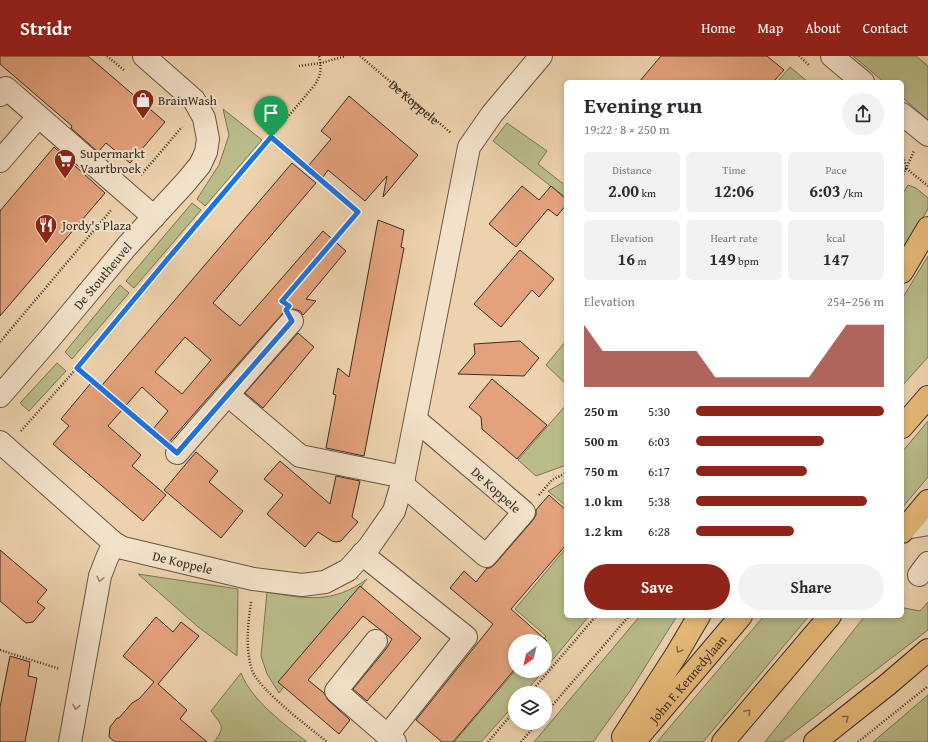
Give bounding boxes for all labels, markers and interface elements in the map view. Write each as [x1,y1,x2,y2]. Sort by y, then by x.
text: Stridr [20,14,71,42]
text: Home [701,18,736,38]
text: Map [758,18,783,38]
text: About [805,18,841,38]
text: Contact [863,18,908,38]
street label: De Koppele [385,75,444,129]
shop icon: BrainWash [130,87,156,120]
text: Evening run [584,89,702,121]
place label: BrainWash [158,91,218,110]
button: share [842,93,884,135]
pin [254,96,288,137]
icon: arrive [260,102,282,124]
text: 19:22 · 8 × 250 m [584,120,670,139]
place label: Supermarkt Vaartbroek [80,144,146,178]
supermarket icon: Supermarkt Vaartbroek [52,147,78,180]
text: Distance [612,162,652,178]
text: Time [722,162,746,178]
text: Pace [825,162,847,178]
text: 2.00 [608,178,639,203]
text: 12:06 [714,178,754,203]
text: 6:03 [809,178,841,203]
text: km [639,185,656,201]
text: /km [841,185,863,201]
restaurant icon: Jordy's Plaza [33,212,59,245]
place label: Jordy's Plaza [60,216,132,235]
text: Elevation [610,230,654,246]
text: Heart rate [710,230,758,246]
text: kcal [827,230,845,246]
street label: De Stoutheuvel [69,237,136,313]
text: 16 [617,246,635,271]
text: 149 [709,246,736,271]
text: 147 [823,246,849,271]
text: m [635,253,647,269]
text: bpm [736,253,759,269]
text: Elevation [584,292,635,311]
text: 254–256 m [827,292,884,311]
text: 250 m [584,402,618,421]
text: 5:30 [648,402,670,421]
text: 500 m [584,432,618,451]
text: 6:03 [648,432,670,451]
text: 750 m [584,462,618,481]
text: 6:17 [648,462,670,481]
street label: De Koppele [467,463,525,517]
text: 1.0 km [584,492,623,511]
text: 5:38 [648,492,670,511]
text: 1.2 km [584,522,623,541]
text: 6:28 [648,522,670,541]
street label: De Koppele [151,546,215,579]
button: Save [584,564,730,610]
button: Share [738,564,884,610]
one-way arrow [97,576,105,583]
street label: John F. Kennedylaan [643,630,731,729]
north arrow [508,634,552,678]
map controls [508,634,552,730]
one-way arrow [677,646,684,653]
button: layers [508,686,552,730]
one-way arrow [72,704,81,710]
one-way arrow [744,710,751,717]
one-way arrow [841,715,848,722]

